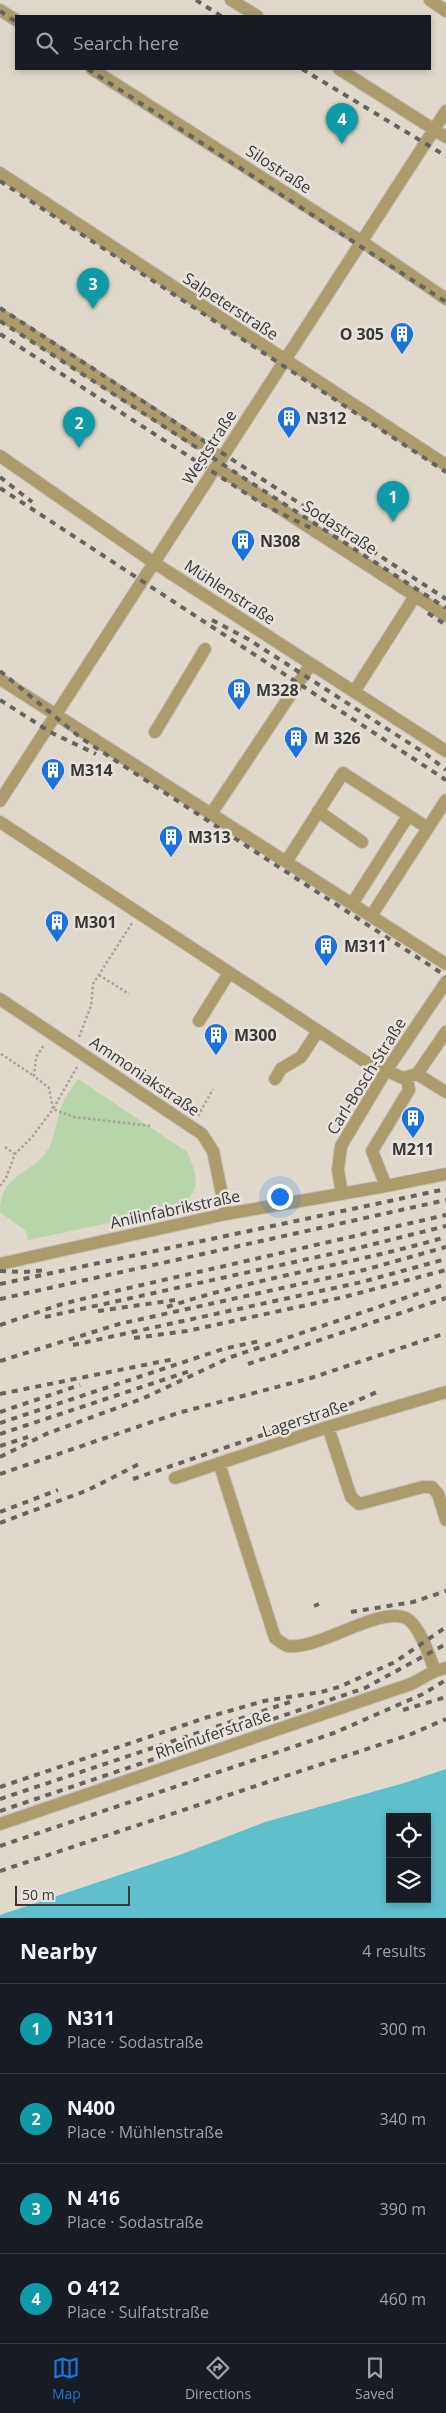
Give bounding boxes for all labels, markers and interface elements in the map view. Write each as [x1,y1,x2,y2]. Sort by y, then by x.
search box [15,15,431,70]
icon: search [33,29,61,57]
text: Search here [73,30,179,56]
pin: 4 [326,103,358,144]
street label: Silostraße [242,140,316,198]
street label: Salpeterstraße [179,267,283,345]
pin: 3 [77,268,109,309]
building icon: O 305 [389,321,415,355]
place label: O 305 [340,323,384,345]
street label: Weststraße [177,405,241,489]
building icon: N312 [276,405,302,439]
pin: 2 [63,407,95,448]
place label: N312 [306,407,346,429]
pin: 1 [377,481,409,522]
street label: Sodastraße [298,495,382,559]
building icon: N308 [230,528,256,562]
place label: N308 [260,530,300,552]
street label: Mühlenstraße [180,554,280,630]
building icon: M328 [226,677,252,711]
place label: M328 [256,679,299,701]
building icon: M 326 [283,725,309,759]
place label: M 326 [314,727,361,749]
building icon: M314 [40,757,66,791]
place label: M314 [70,759,113,781]
building icon: M313 [158,824,184,858]
place label: M313 [188,826,231,848]
building icon: M301 [44,909,70,943]
place label: M301 [74,911,117,933]
building icon: M311 [313,933,339,967]
place label: M311 [344,935,387,957]
street label: Carl-Bosch-Straße [321,1013,411,1139]
building icon: M300 [203,1022,229,1056]
place label: M300 [234,1024,277,1046]
street label: Ammoniakstraße [86,1031,204,1121]
building icon: M211 [400,1105,426,1139]
place label: M211 [392,1138,434,1160]
street label: Anilinfabrikstraße [108,1184,242,1234]
your location [267,1184,293,1210]
street label: Lagerstraße [259,1394,351,1442]
street label: Rheinuferstraße [152,1704,274,1764]
map controls [386,1813,431,1903]
button: locate [386,1813,431,1858]
button: layers [386,1858,431,1903]
scale bar [15,1883,130,1906]
text: 50 m [22,1885,55,1904]
text: Nearby [20,1937,97,1965]
text: 4 results [362,1940,426,1962]
text: N311 [67,2005,115,2031]
text: 1 [31,2018,41,2040]
text: 300 m [380,2018,426,2040]
text: Place · Sodastraße [67,2031,204,2053]
text: N400 [67,2095,115,2121]
text: 2 [31,2108,41,2130]
text: 340 m [380,2108,426,2130]
text: Place · Mühlenstraße [67,2121,223,2143]
text: N 416 [67,2185,120,2211]
text: 3 [31,2198,41,2220]
text: 390 m [380,2198,426,2220]
text: Place · Sodastraße [67,2211,204,2233]
text: O 412 [67,2275,120,2301]
text: 4 [31,2288,41,2310]
text: 460 m [380,2288,426,2310]
text: Place · Sulfatstraße [67,2301,209,2323]
tab: Map [52,2354,81,2403]
tab: Directions [185,2354,251,2403]
tab: Saved [355,2354,394,2403]

